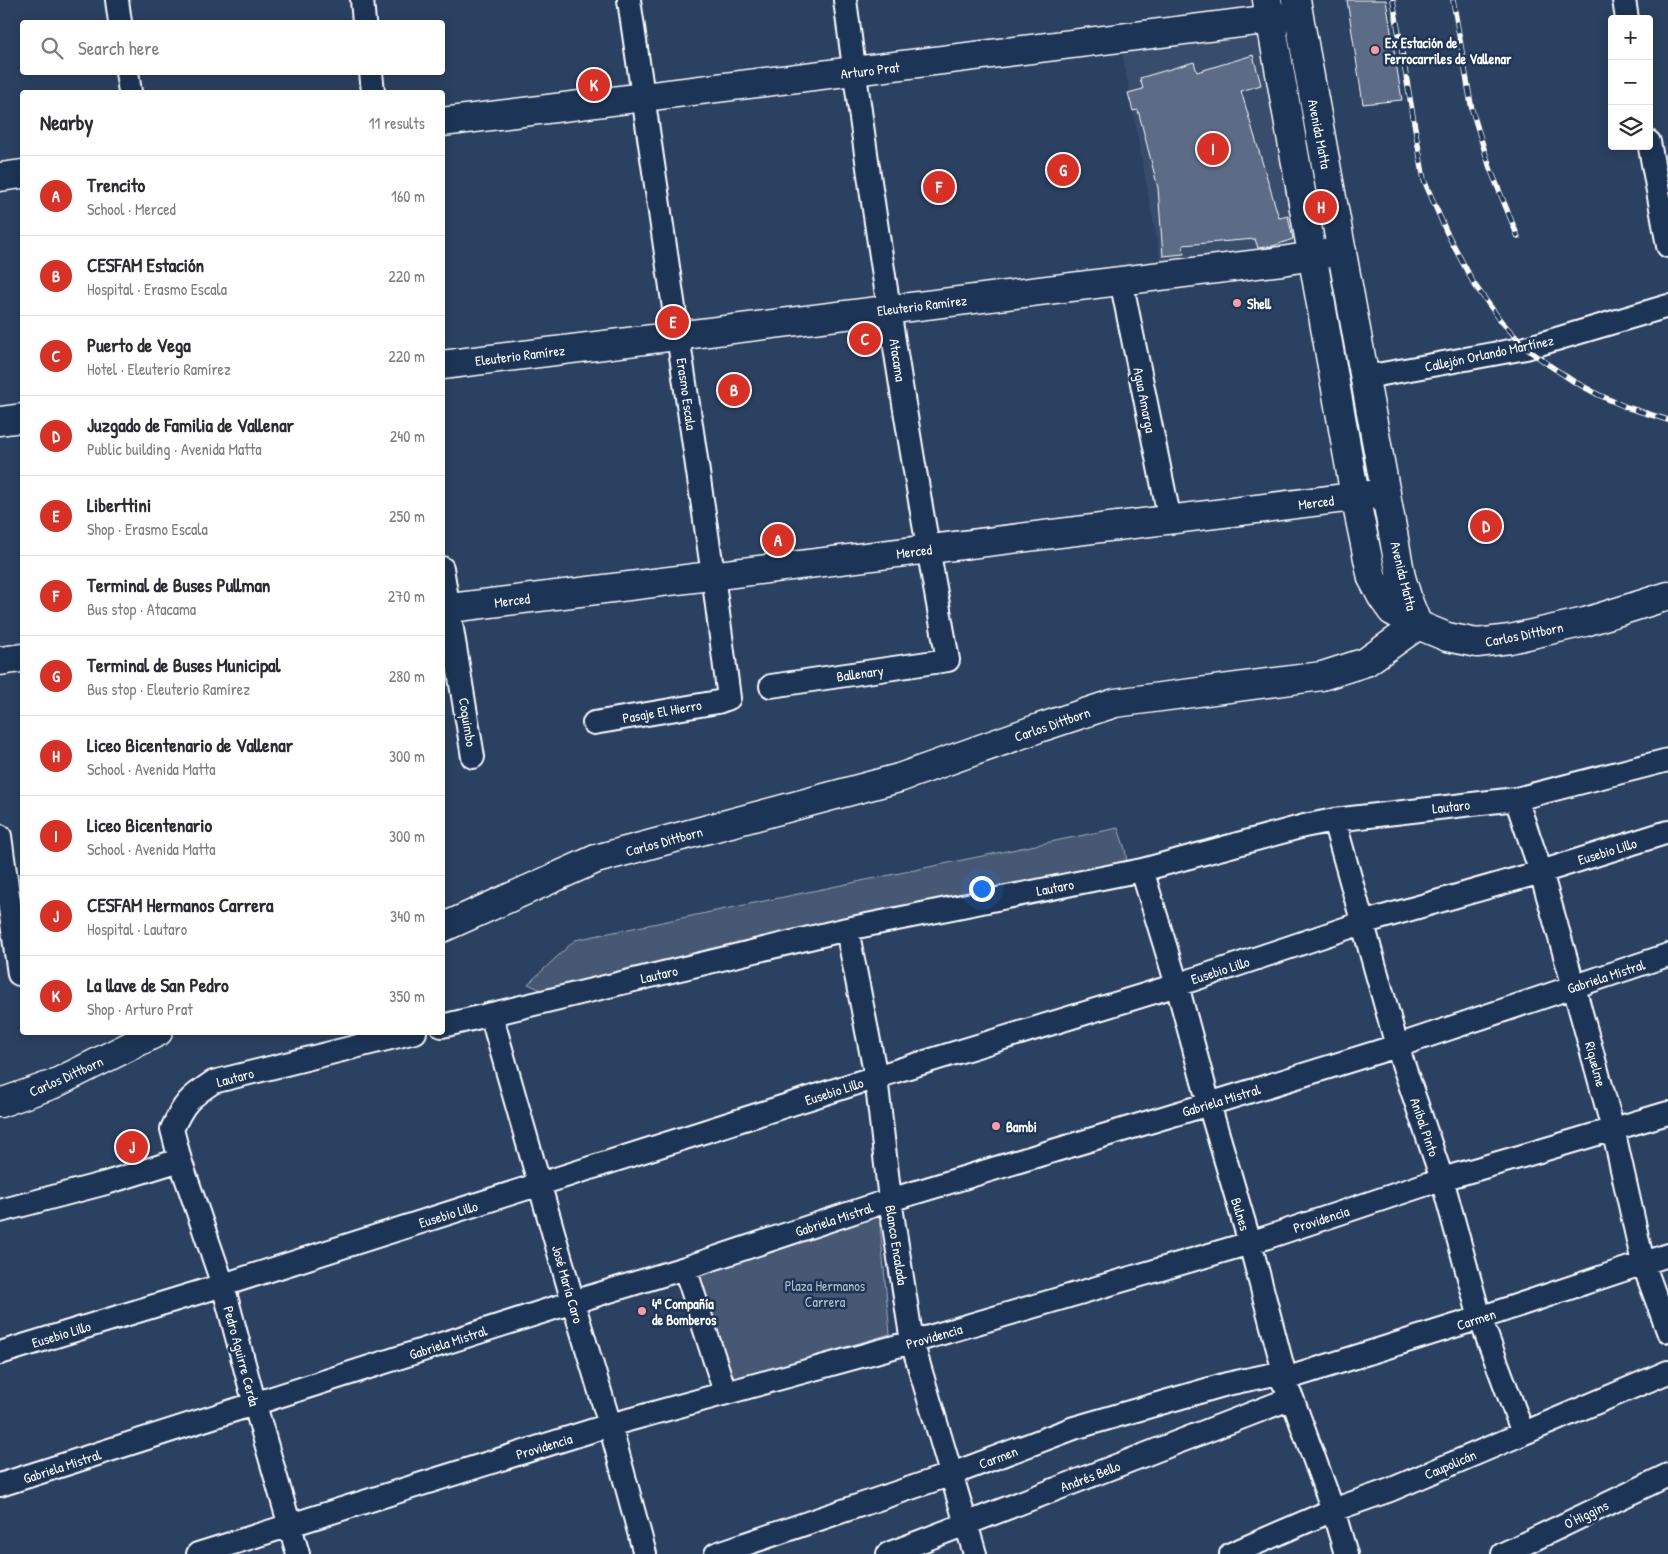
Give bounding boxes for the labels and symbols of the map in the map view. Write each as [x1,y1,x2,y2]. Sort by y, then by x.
place label: Ex Estación de Ferrocarriles de Vallenar [1384,33,1512,68]
marker: Ex Estación de Ferrocarriles de Vallenar [1369,44,1381,56]
street label: Arturo Prat [839,57,901,83]
pin: K [578,66,610,104]
street label: Avenida Matta [1304,98,1336,171]
pin: I [1197,130,1229,168]
pin: G [1047,151,1079,189]
pin: F [923,168,955,206]
pin: H [1305,188,1337,226]
street label: Eleuterio Ramírez [876,290,968,320]
place label: Shell [1247,294,1272,313]
marker: Shell [1231,297,1243,309]
pin: E [657,303,689,341]
pin: C [849,320,881,358]
street label: Callejón Orlando Martínez [1423,330,1555,377]
street label: Atacama [885,337,911,383]
street label: Eleuterio Ramírez [474,340,566,370]
street label: Erasmo Escala [673,357,702,432]
street label: Agua Amarga [1128,366,1161,435]
pin: B [718,371,750,409]
street label: Merced [1297,490,1335,514]
pin: D [1470,507,1502,545]
pin: A [762,521,794,559]
street label: Merced [895,539,933,563]
street label: Avenida Matta [1386,539,1422,613]
street label: Merced [493,588,531,612]
street label: Carlos Dittborn [1483,617,1565,651]
street label: Ballenary [835,660,885,687]
street label: Pasaje El Hierro [621,695,704,728]
street label: Coquimbo [454,696,481,748]
street label: Carlos Dittborn [1012,702,1092,746]
street label: Lautaro [1431,795,1471,817]
street label: Carlos Dittborn [623,822,705,860]
street label: Eusebio Lillo [1575,833,1639,869]
street label: Lautaro [1035,874,1076,900]
your location [969,876,995,902]
street label: Eusebio Lillo [1188,952,1252,988]
street label: Gabriela Mistral [1565,954,1648,998]
street label: Lautaro [639,960,680,987]
street label: Riquelme [1580,1039,1611,1089]
street label: Carlos Dittborn [26,1051,106,1101]
street label: Lautaro [214,1063,256,1091]
street label: Eusebio Lillo [802,1073,866,1109]
street label: Gabriela Mistral [1180,1079,1263,1121]
street label: Aníbal Pinto [1406,1095,1444,1159]
place label: Bambi [1006,1117,1037,1136]
marker: Bambi [990,1120,1002,1132]
pin: J [116,1128,148,1166]
street label: Bulnes [1227,1195,1255,1233]
street label: Eusebio Lillo [416,1196,480,1232]
street label: Gabriela Mistral [793,1197,876,1241]
street label: Providencia [1291,1201,1352,1237]
street label: Blanco Encalada [881,1204,913,1287]
street label: José María Caro [548,1243,588,1326]
park label: Plaza Hermanos Carrera [785,1276,865,1311]
place label: 4ª Compañía de Bomberos [652,1294,717,1329]
street label: Pedro Aguirre Cerda [219,1304,265,1409]
street label: Carmen [1454,1304,1498,1334]
marker: 4ª Compañía de Bomberos [636,1305,648,1317]
street label: Eusebio Lillo [29,1316,93,1352]
street label: Providencia [904,1319,965,1353]
street label: Gabriela Mistral [407,1320,490,1364]
street label: Providencia [514,1428,575,1464]
street label: Carmen [976,1441,1020,1473]
street label: Gabriela Mistral [21,1444,104,1488]
street label: Caupolicán [1421,1445,1479,1484]
street label: Andrés Bello [1057,1456,1123,1496]
street label: O'Higgins [1561,1495,1612,1534]

